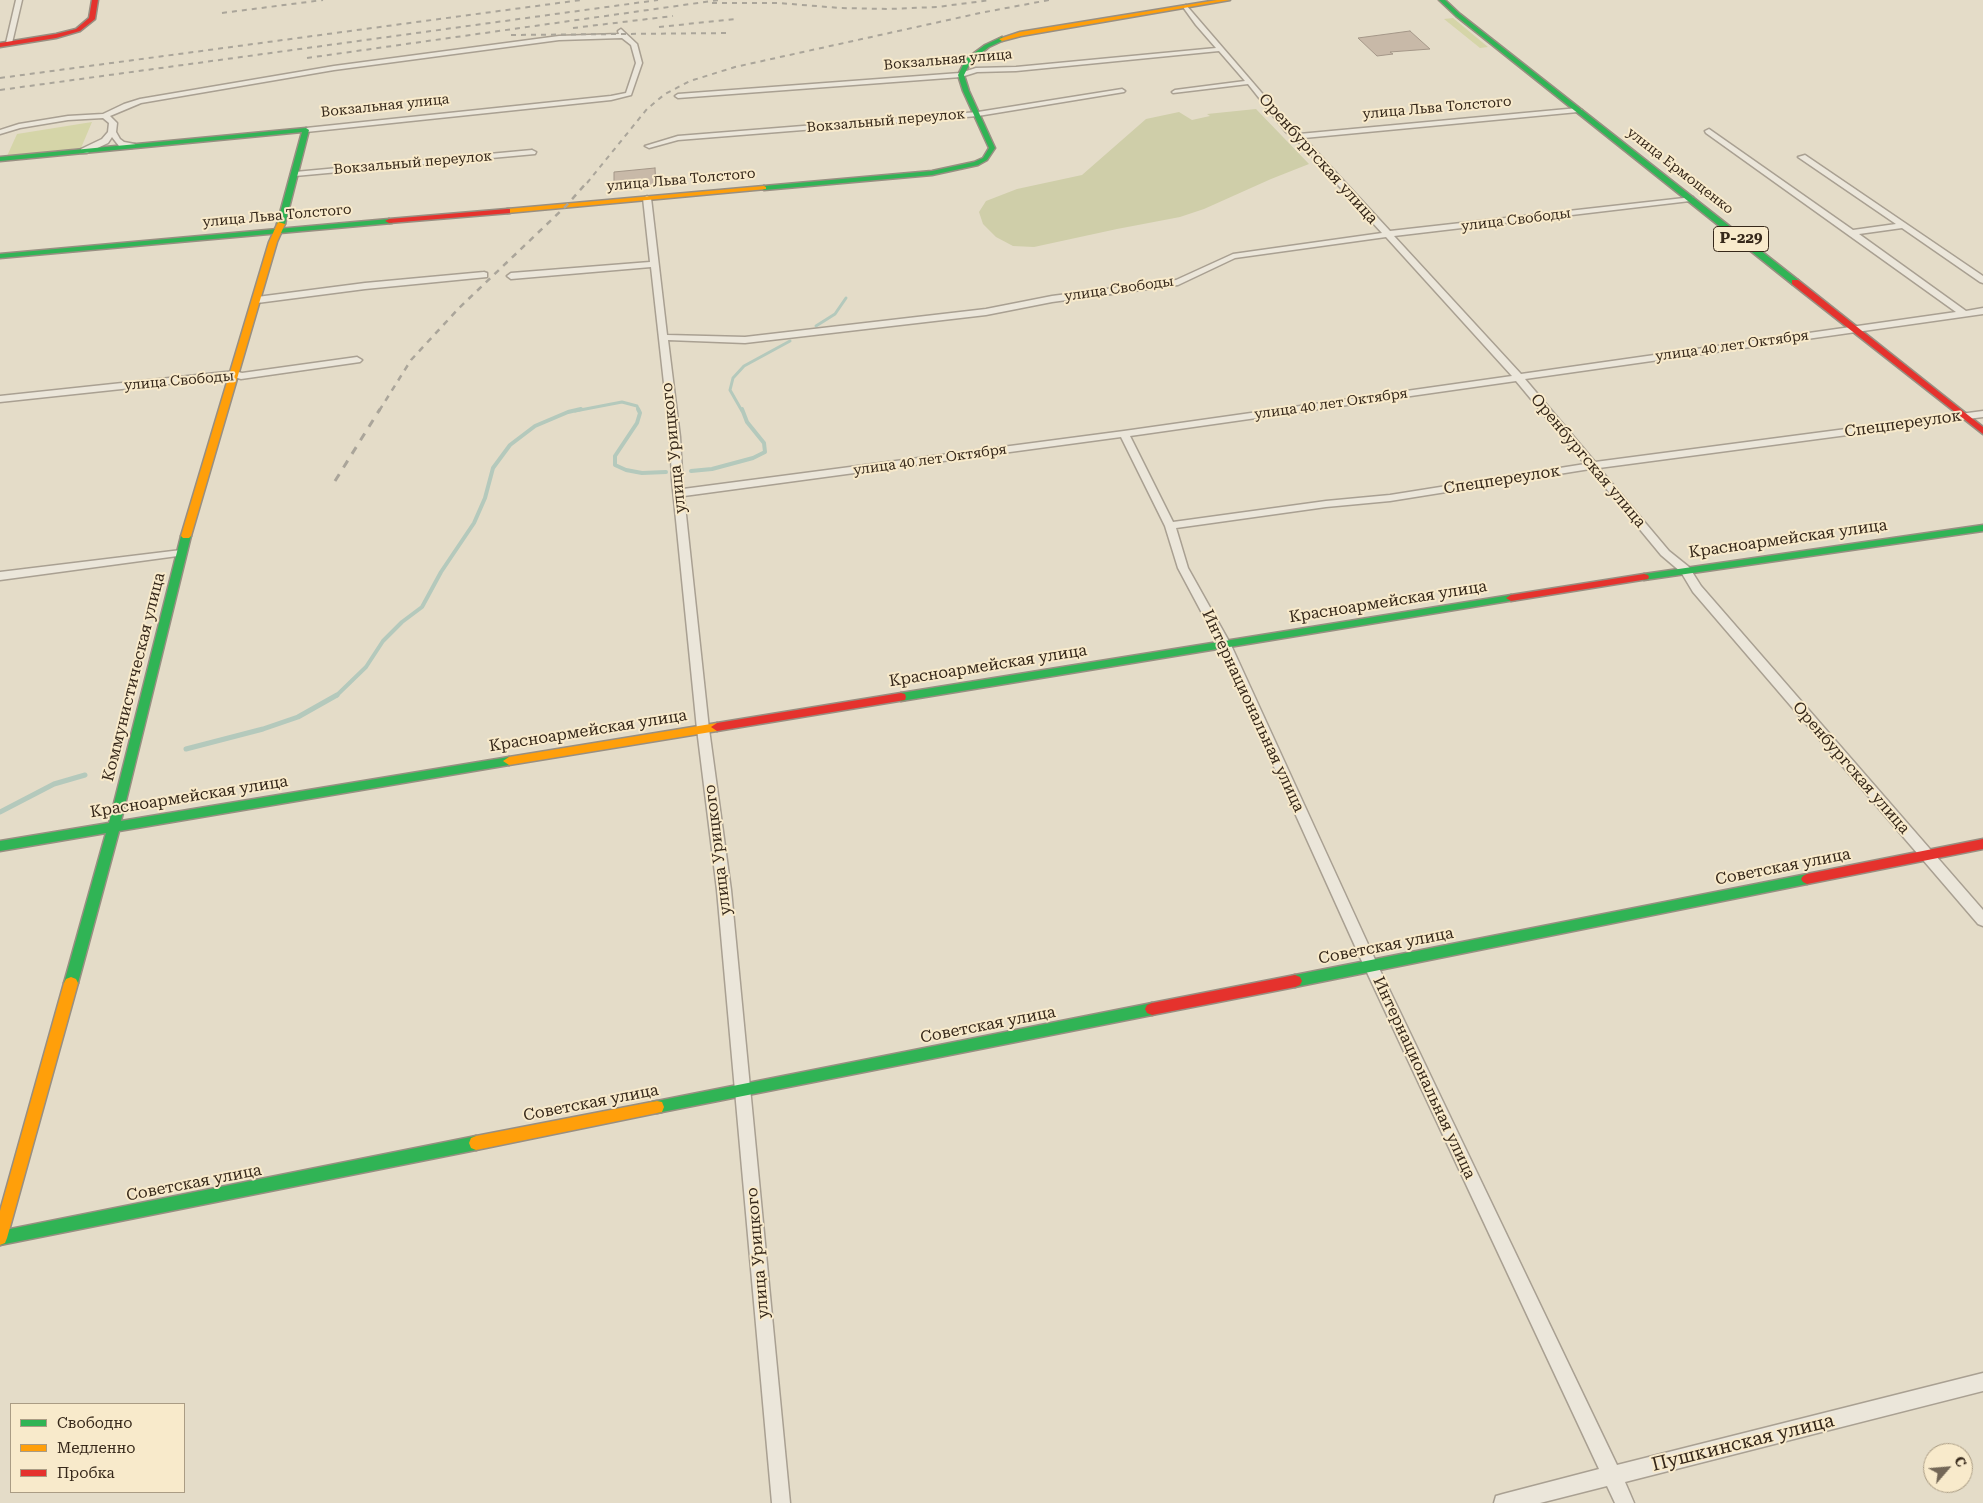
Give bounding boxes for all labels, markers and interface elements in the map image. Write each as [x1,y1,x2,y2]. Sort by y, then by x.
street label: Вокзальная улица [883,46,1013,74]
street label: Оренбургская улица [1254,90,1382,228]
street label: Вокзальная улица [320,91,450,121]
street label: улица Льва Толстого [1362,93,1512,123]
street label: Вокзальный переулок [806,106,966,136]
street label: улица Ермощенко [1623,124,1737,218]
street label: Вокзальный переулок [333,148,493,178]
street label: улица Льва Толстого [606,165,756,195]
street label: улица Льва Толстого [202,201,352,231]
street label: улица Свободы [1460,205,1572,235]
road number: Р-229 [1714,226,1768,252]
street label: улица Свободы [1063,273,1175,305]
street label: улица 40 лет Октября [1654,327,1810,365]
street label: улица Свободы [123,368,235,394]
street label: улица Урицкого [658,381,690,515]
street label: улица 40 лет Октября [1253,385,1409,423]
street label: Оренбургская улица [1526,390,1650,532]
street label: Спецпереулок [1843,406,1963,442]
street label: улица 40 лет Октября [852,441,1008,479]
street label: Спецпереулок [1442,461,1562,499]
street label: Красноармейская улица [1688,516,1888,562]
street label: Коммунистическая улица [99,571,169,783]
street label: Красноармейская улица [1288,577,1488,627]
street label: Интернациональная улица [1198,607,1308,815]
street label: Красноармейская улица [888,641,1088,691]
street label: Оренбургская улица [1788,698,1914,838]
street label: Красноармейская улица [488,706,688,756]
street label: Красноармейская улица [89,772,289,822]
street label: улица Урицкого [700,783,736,917]
street label: Советская улица [1714,844,1852,890]
street label: Советская улица [1317,923,1455,969]
street label: Интернациональная улица [1369,974,1479,1182]
street label: Советская улица [919,1002,1057,1048]
street label: Советская улица [522,1080,660,1126]
street label: Советская улица [125,1160,263,1206]
street label: улица Урицкого [743,1187,773,1319]
legend [10,1403,185,1493]
street label: Пушкинская улица [1649,1409,1837,1477]
text: Свободно [57,1414,132,1432]
text: Медленно [57,1439,136,1457]
north arrow [1923,1443,1973,1493]
text: С [1951,1454,1970,1470]
text: Пробка [57,1464,115,1482]

